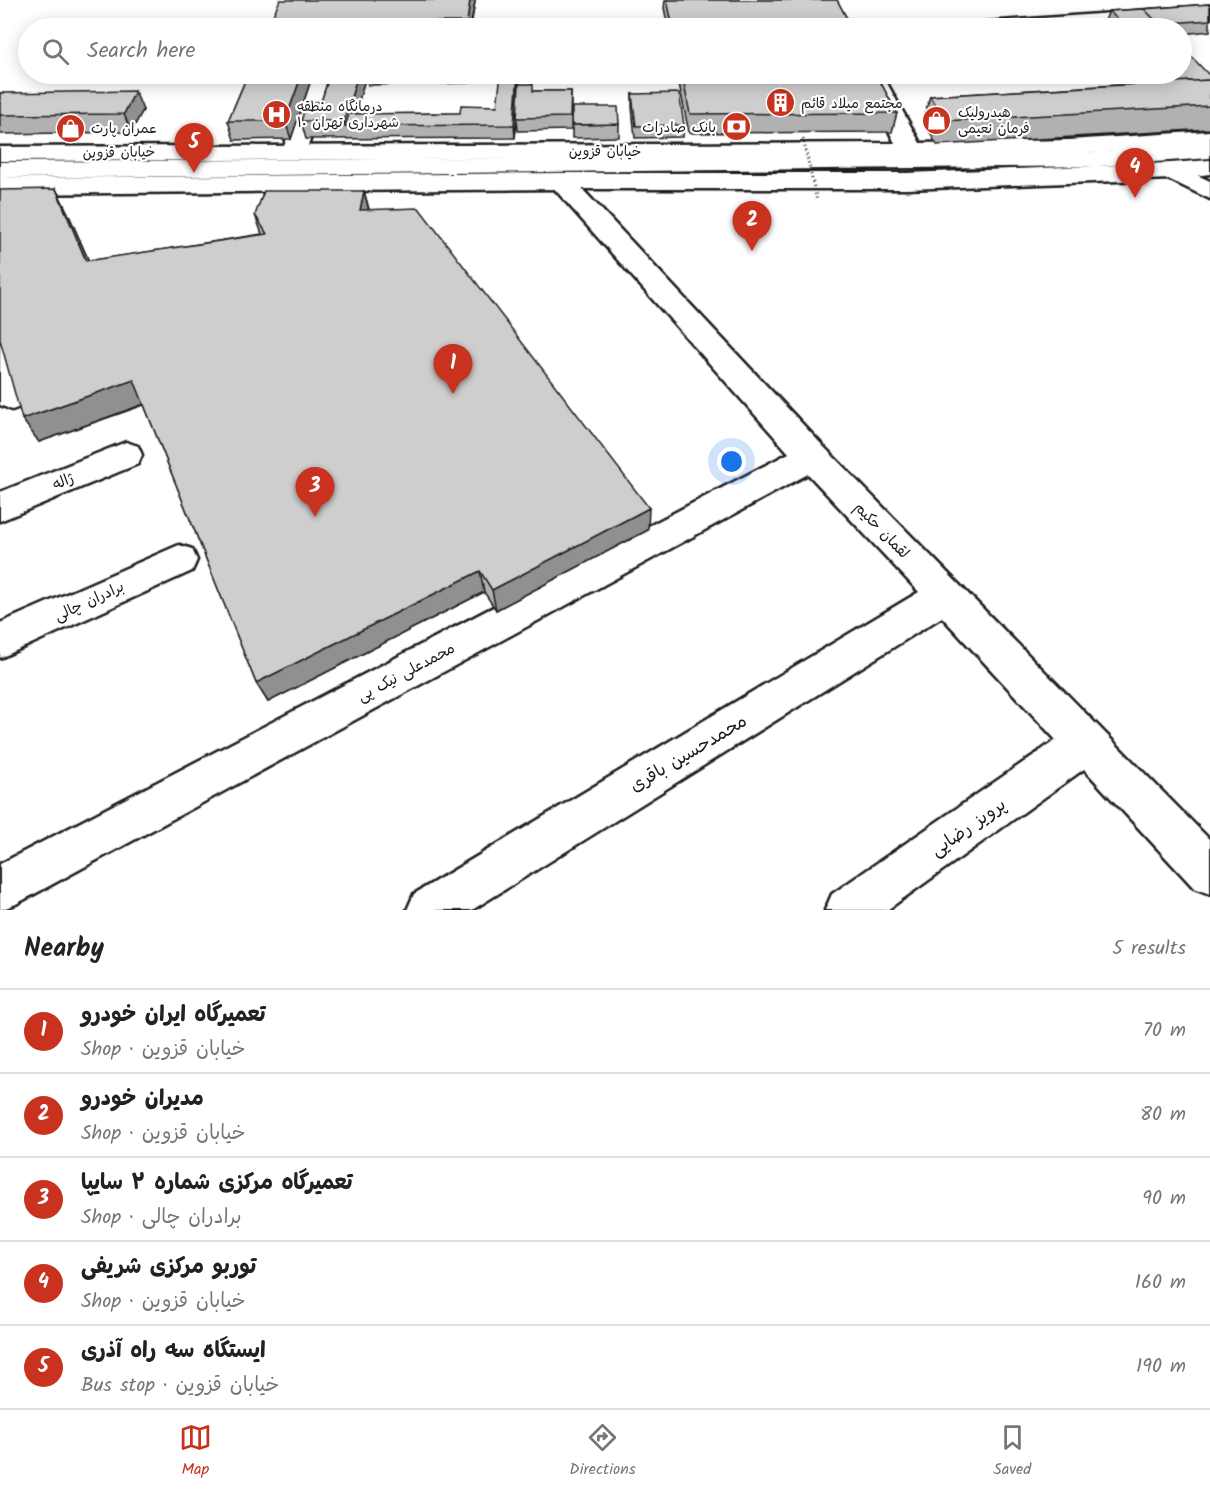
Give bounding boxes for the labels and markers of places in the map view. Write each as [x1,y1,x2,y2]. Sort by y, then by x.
building icon: مجتمع میلاد قائم [764,87,796,119]
place label: مجتمع میلاد قائم [801,93,903,115]
place label: درمانگاه منطقه ۱۰ شهرداری تهران [297,96,399,134]
hospital icon: درمانگاه منطقه ۱۰ شهرداری تهران [260,98,292,130]
place label: هیدرولیک فرمان نعیمی [958,102,1030,140]
shop icon: هیدرولیک فرمان نعیمی [921,104,953,136]
bank icon: بانک صادرات [721,111,753,143]
shop icon: عمران پارت [54,112,86,144]
place label: بانک صادرات [642,117,716,139]
place label: عمران پارت [91,118,157,140]
pin: 5 [174,124,214,173]
pin: 4 [1116,148,1154,198]
pin: 2 [732,202,771,251]
pin: 1 [434,344,472,394]
pin: 3 [296,468,334,517]

